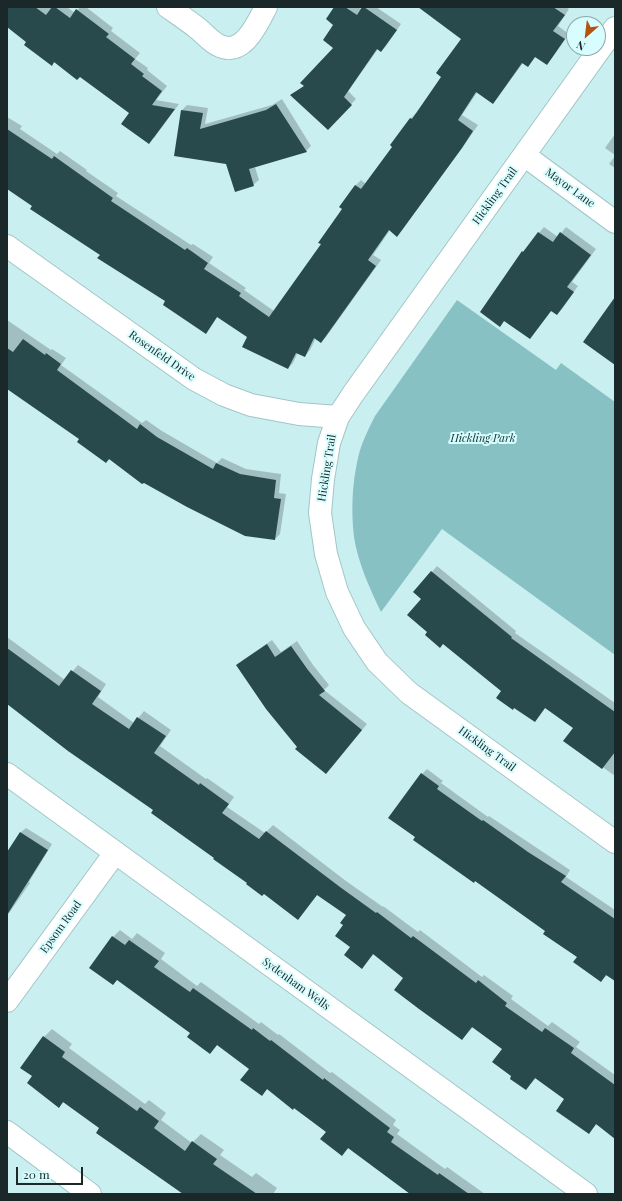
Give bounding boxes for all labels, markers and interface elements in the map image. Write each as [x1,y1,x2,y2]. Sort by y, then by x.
north arrow [566,16,606,56]
text: N [574,38,588,55]
street label: Hickling Trail [470,165,520,227]
street label: Mayor Lane [543,166,597,210]
street label: Rosenfeld Drive [126,328,198,384]
park label: Hickling Park [451,432,515,446]
street label: Hickling Trail [315,434,339,502]
street label: Hickling Trail [456,724,518,774]
street label: Epsom Road [38,898,84,956]
street label: Sydenham Wells [260,955,332,1013]
scale bar [18,1159,85,1185]
text: 20 m [23,1166,50,1182]

